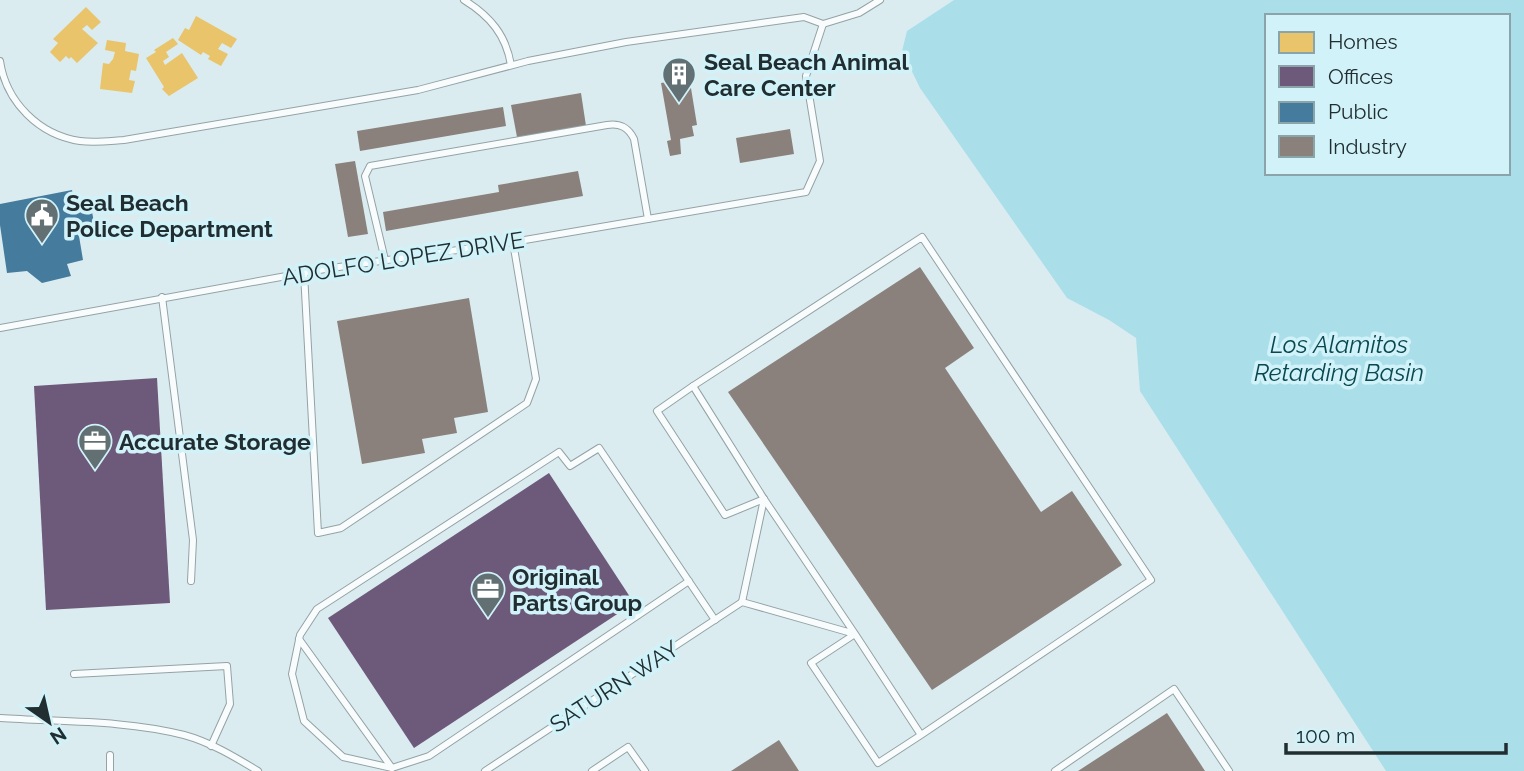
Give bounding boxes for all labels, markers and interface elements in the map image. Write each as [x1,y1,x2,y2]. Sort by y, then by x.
legend [1265,14,1510,175]
text: Homes [1328,29,1398,54]
place label: Seal Beach Animal Care Center [704,48,909,101]
building icon: Seal Beach Animal Care Center [660,55,698,104]
text: Offices [1328,64,1393,89]
text: Public [1328,99,1388,124]
text: Industry [1328,134,1407,159]
place label: Seal Beach Police Department [66,189,273,242]
public building icon: Seal Beach Police Department [23,196,61,245]
street label: ADOLFO LOPEZ DRIVE [280,226,526,290]
water label: Los Alamitos Retarding Basin [1254,330,1424,387]
office icon: Accurate Storage [76,422,114,471]
place label: Accurate Storage [119,428,311,455]
place label: Original Parts Group [512,563,642,616]
office icon: Original Parts Group [469,570,507,619]
street label: SATURN WAY [544,634,684,738]
north arrow [14,687,84,757]
scale bar [1286,712,1506,756]
text: N [46,723,71,749]
text: 100 m [1296,723,1355,748]

